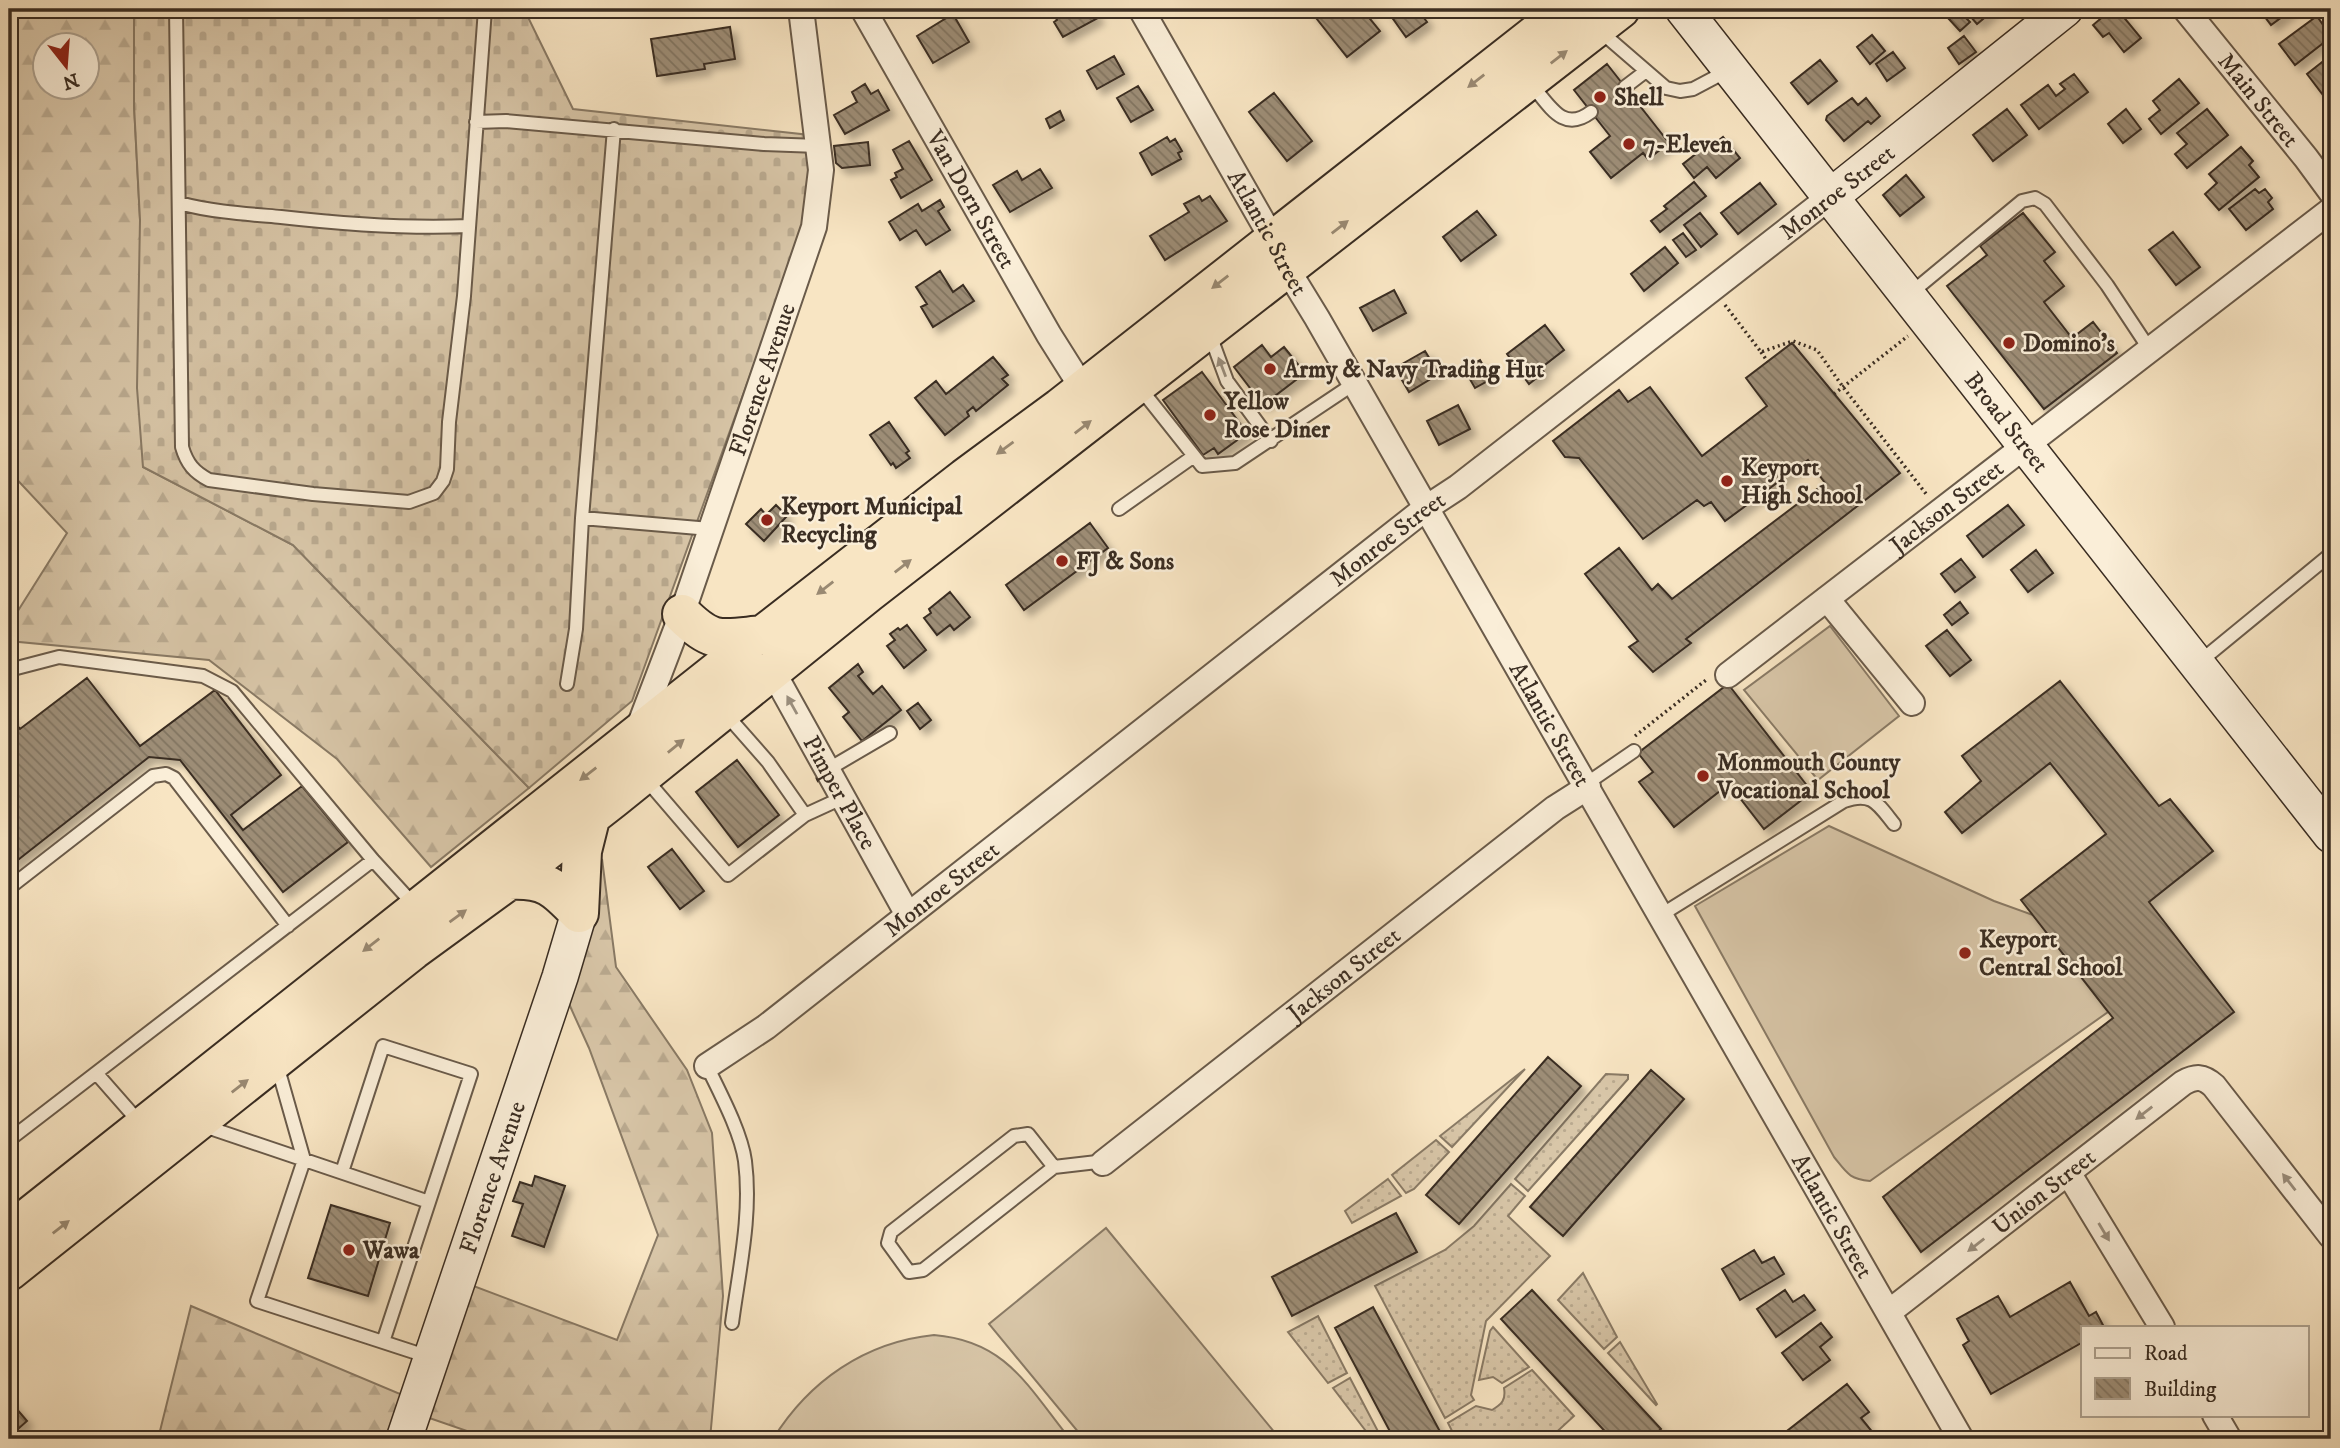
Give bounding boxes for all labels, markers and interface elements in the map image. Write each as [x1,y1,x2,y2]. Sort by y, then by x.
north arrow [32,32,102,102]
street label: Main Street [2211,47,2305,154]
one-way arrow [1549,49,1567,64]
text: N [59,68,81,94]
one-way arrow [1467,73,1484,88]
place label: Shell [1614,83,1664,113]
marker: Shell [1592,89,1608,105]
street label: Van Dorn Street [919,124,1022,275]
place label: 7-Eleven [1643,130,1733,160]
marker: 7-Eleven [1621,136,1637,152]
street label: Monroe Street [1774,138,1902,247]
street label: Atlantic Street [1220,165,1314,302]
one-way arrow [1331,219,1349,234]
one-way arrow [1211,274,1229,289]
street label: Florence Avenue [723,300,803,460]
place label: Domino's [2023,329,2115,359]
marker: Domino's [2001,335,2017,351]
place label: Army & Navy Trading Hut [1283,355,1544,385]
one-way arrow [1216,357,1227,378]
marker: Army & Navy Trading Hut [1262,361,1278,377]
street label: Broad Street [1957,366,2055,479]
place label: Yellow Rose Diner [1223,387,1331,445]
marker: Yellow Rose Diner [1202,407,1218,423]
one-way arrow [1073,420,1091,435]
one-way arrow [996,441,1014,455]
place label: Keyport High School [1741,453,1863,511]
street label: Jackson Street [1883,454,2010,562]
marker: Keyport High School [1719,473,1735,489]
street label: Monroe Street [1324,485,1452,594]
place label: Keyport Municipal Recycling [781,492,963,550]
marker: Keyport Municipal Recycling [759,512,775,528]
place label: FJ & Sons [1076,547,1174,577]
marker: FJ & Sons [1054,553,1070,569]
one-way arrow [893,559,911,574]
one-way arrow [817,581,835,596]
street label: Atlantic Street [1502,657,1597,793]
one-way arrow [786,696,798,715]
street label: Pimper Place [795,731,883,855]
one-way arrow [666,739,684,754]
place label: Monmouth County Vocational School [1716,748,1901,806]
one-way arrow [580,766,598,781]
marker: Monmouth County Vocational School [1695,768,1711,784]
street label: Monroe Street [879,835,1006,944]
one-way arrow [449,909,467,923]
street label: Jackson Street [1280,921,1407,1030]
place label: Keyport Central School [1979,925,2123,983]
one-way arrow [363,937,381,952]
marker: Keyport Central School [1957,945,1973,961]
one-way arrow [230,1079,248,1094]
street label: Florence Avenue [454,1097,533,1258]
one-way arrow [2136,1106,2154,1121]
street label: Union Street [1987,1143,2102,1242]
street label: Atlantic Street [1784,1148,1880,1284]
one-way arrow [2283,1173,2297,1191]
one-way arrow [52,1220,70,1235]
one-way arrow [2097,1222,2110,1242]
place label: Wawa [362,1236,420,1266]
one-way arrow [1967,1238,1985,1253]
marker: Wawa [341,1242,357,1258]
legend [2081,1326,2308,1416]
text: Road [2144,1341,2188,1367]
text: Building [2144,1377,2217,1403]

